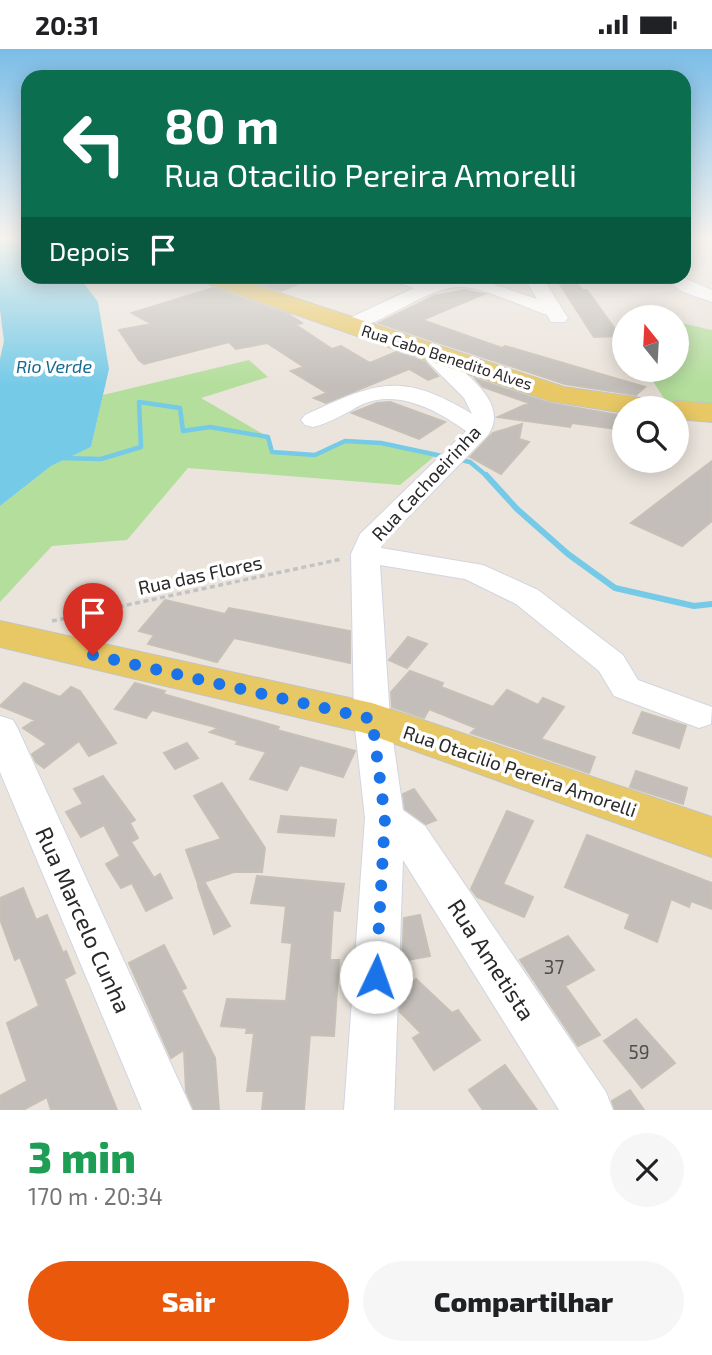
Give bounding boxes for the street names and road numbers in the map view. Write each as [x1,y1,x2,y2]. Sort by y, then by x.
street label: Rua Cabo Benedito Alves [359,320,535,393]
street label: Rua Cachoeirinha [366,420,485,545]
street label: Rua das Flores [136,550,264,599]
street label: Rua Otacilio Pereira Amorelli [400,720,640,821]
street label: Rua Marcelo Cunha [30,822,138,1017]
street label: Rua Ametista [442,894,541,1025]

